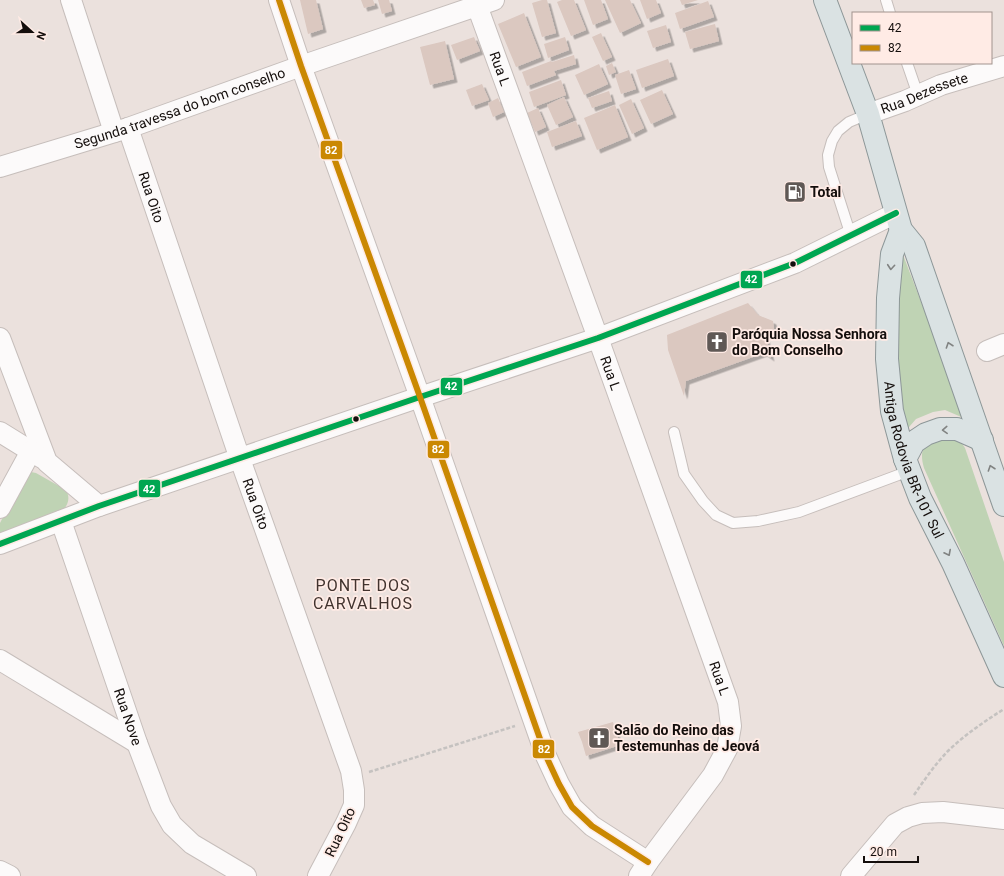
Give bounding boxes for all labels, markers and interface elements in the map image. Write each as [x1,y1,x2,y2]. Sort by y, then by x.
north arrow [12,12,52,52]
legend [852,12,992,64]
text: 42 [888,21,902,35]
text: N [33,29,48,42]
text: 82 [888,41,902,55]
street label: Rua L [486,49,514,88]
street label: Segunda travessa do bom conselho [72,64,287,152]
street label: Rua Dezessete [878,69,970,117]
line badge: 82 [320,140,343,160]
text: 82 [325,144,337,157]
street label: Rua Oito [135,170,167,225]
fuel station icon: Total [782,179,808,205]
place label: Total [810,184,841,200]
unlabelled marker [788,259,798,269]
one-way arrow [886,264,895,270]
line badge: 42 [740,270,763,289]
text: 42 [745,273,757,286]
place label: Paróquia Nossa Senhora do Bom Conselho [732,326,887,358]
church icon: Paróquia Nossa Senhora do Bom Conselho [704,329,730,355]
one-way arrow [945,342,953,349]
street label: Rua L [597,354,624,393]
line badge: 42 [440,377,463,396]
text: 42 [445,380,457,393]
street label: Antiga Rodovia BR-101 Sul [881,381,947,541]
unlabelled marker [351,414,361,424]
one-way arrow [942,425,948,434]
line badge: 82 [427,440,450,459]
text: 82 [432,443,444,456]
one-way arrow [988,465,996,472]
street label: Rua Oito [240,476,272,531]
line badge: 42 [138,479,161,498]
text: 42 [143,483,155,496]
one-way arrow [943,549,951,557]
district label: PONTE DOS CARVALHOS [313,576,413,613]
street label: Rua L [706,659,733,698]
street label: Rua Nove [111,686,145,748]
place label: Salão do Reino das Testemunhas de Jeová [614,722,760,754]
church icon: Salão do Reino das Testemunhas de Jeová [586,725,612,751]
line badge: 82 [532,739,555,759]
text: 82 [538,743,550,756]
street label: Rua Oito [322,805,358,859]
scale bar [864,838,918,864]
text: 20 m [870,845,897,859]

